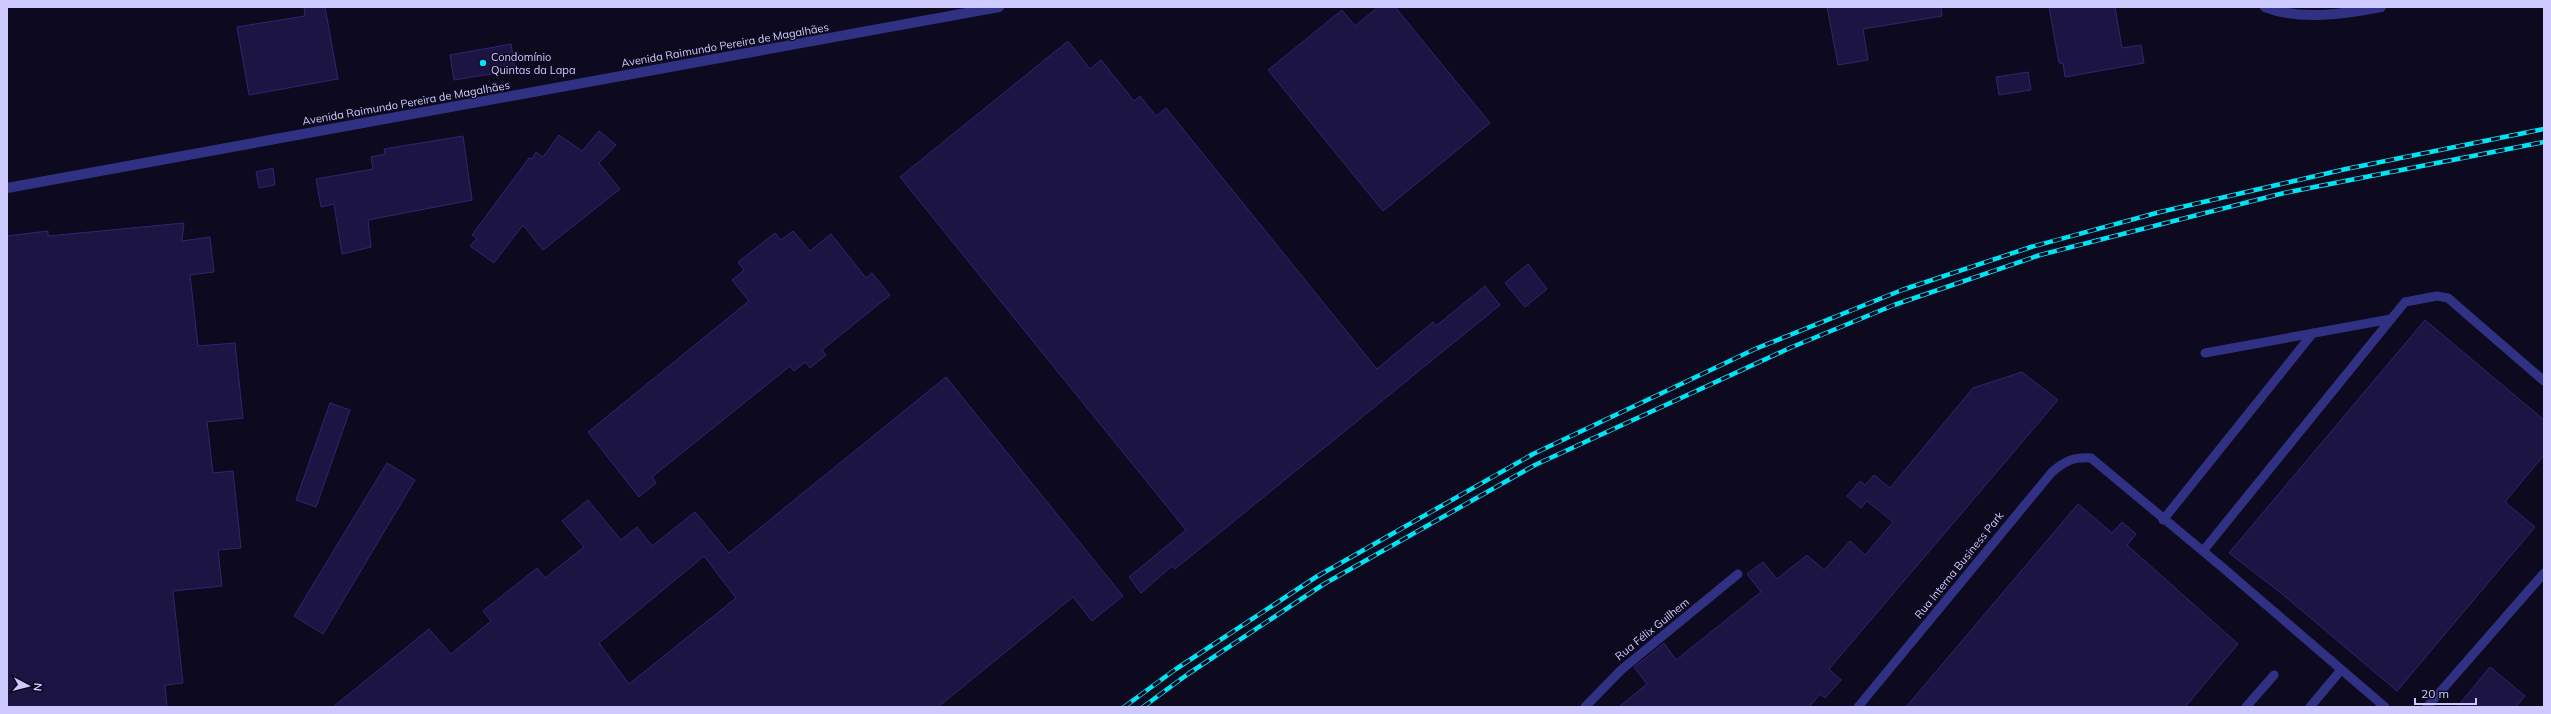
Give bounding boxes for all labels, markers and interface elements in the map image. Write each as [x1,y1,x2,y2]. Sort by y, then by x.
street label: Avenida Raimundo Pereira de Magalhães [620,20,830,70]
place label: Condomínio Quintas da Lapa [491,50,576,77]
marker: Condomínio Quintas da Lapa [478,58,488,68]
street label: Avenida Raimundo Pereira de Magalhães [301,78,511,128]
street label: Rua Interna Business Park [1911,508,2007,621]
street label: Rua Félix Guilhem [1612,595,1692,663]
north arrow [8,666,48,706]
scale bar [2415,680,2476,706]
text: N [30,682,45,692]
text: 20 m [2421,686,2449,701]

